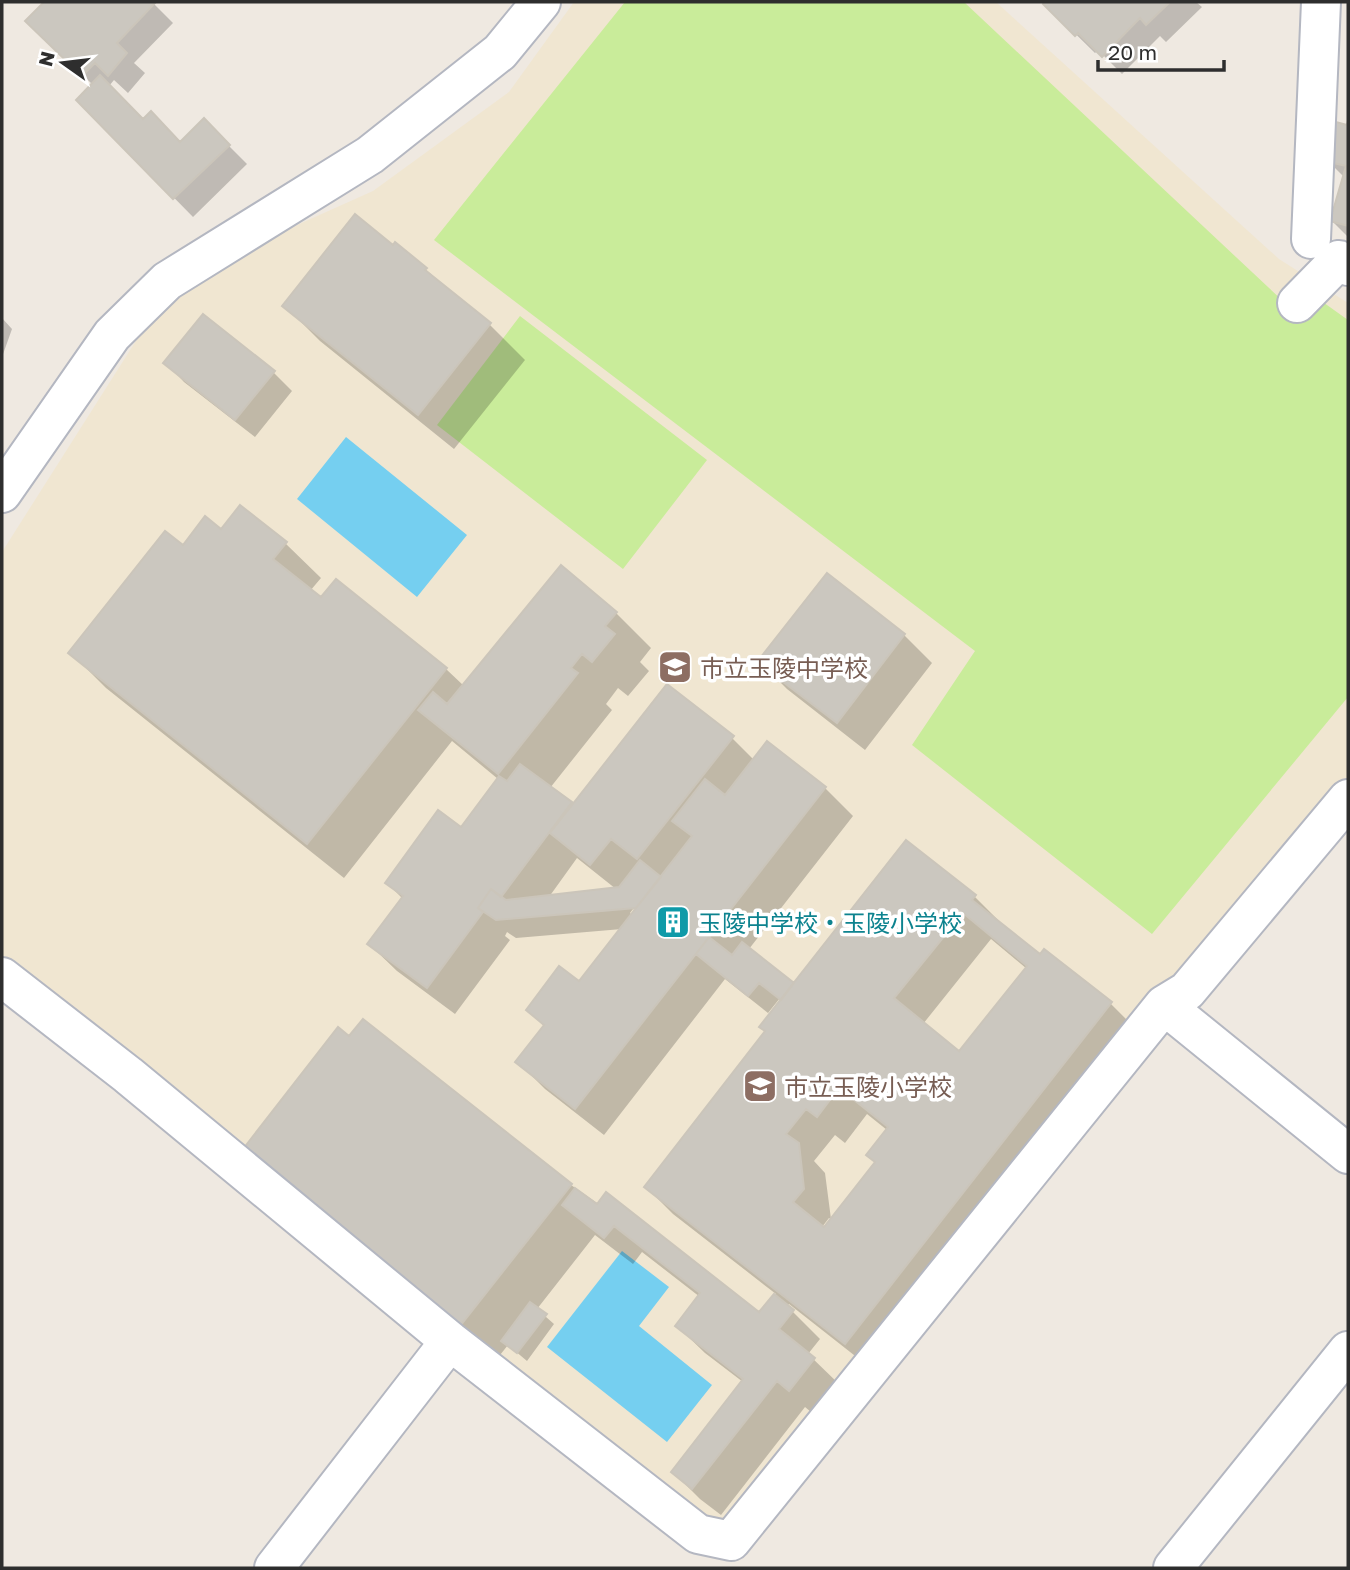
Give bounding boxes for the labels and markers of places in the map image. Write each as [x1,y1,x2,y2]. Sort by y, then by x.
school or university icon: 市立玉陵中学校 [656,648,694,686]
place label: 市立玉陵中学校 [700,653,868,682]
building icon: 玉陵中学校・玉陵小学校 [654,903,692,941]
place label: 玉陵中学校・玉陵小学校 [698,908,962,937]
school or university icon: 市立玉陵小学校 [741,1067,779,1105]
place label: 市立玉陵小学校 [784,1072,952,1101]

